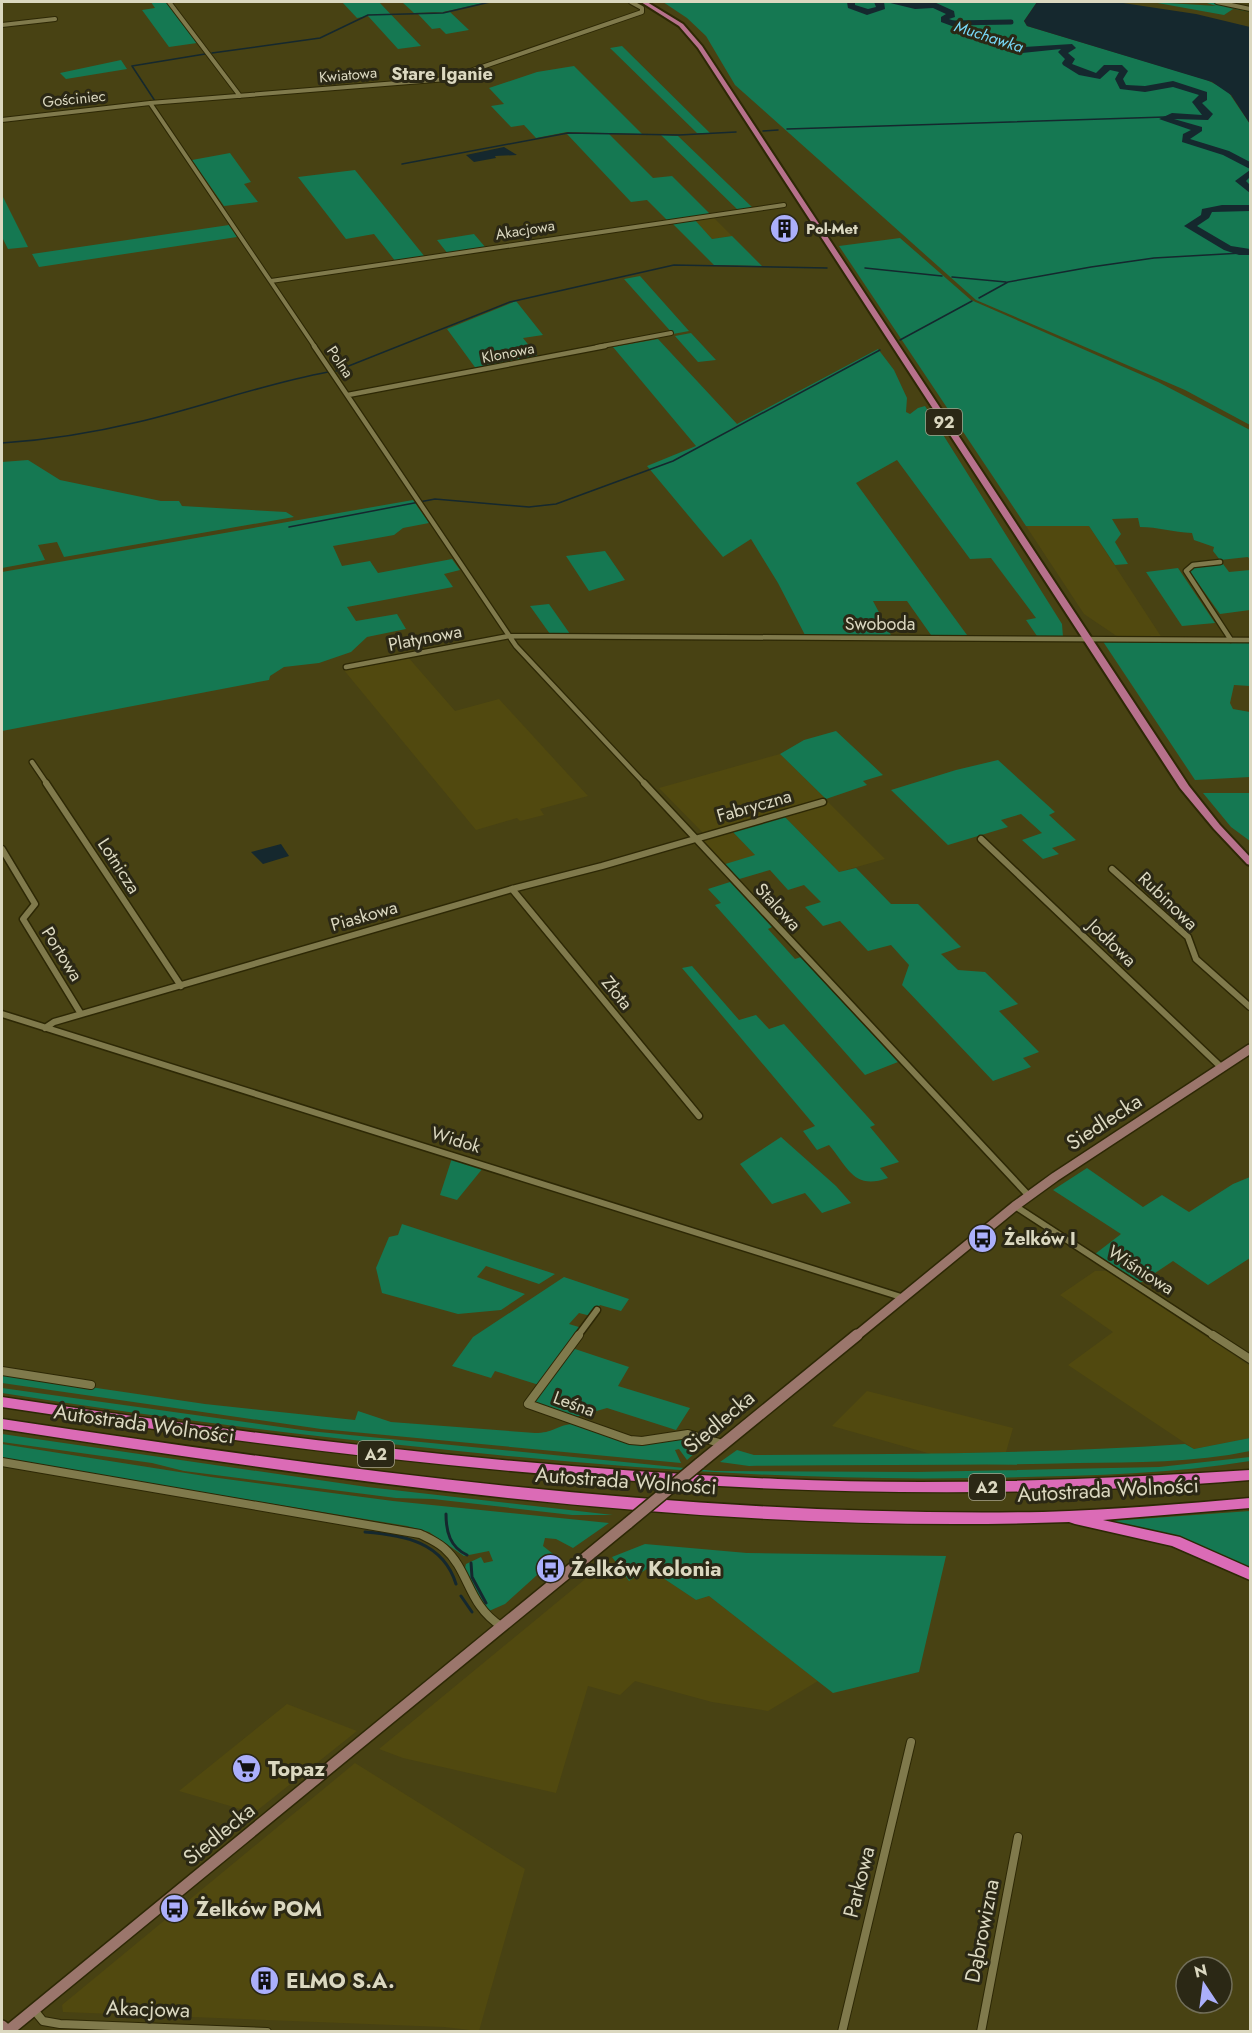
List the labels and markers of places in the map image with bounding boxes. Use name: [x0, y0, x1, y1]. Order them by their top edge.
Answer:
building icon: Pol-Met: [769, 213, 801, 245]
place label: Pol-Met: [806, 218, 858, 240]
bus stop icon: Żelków I: [967, 1223, 999, 1255]
place label: Żelków I: [1004, 1226, 1076, 1252]
bus stop icon: Żelków Kolonia: [534, 1553, 566, 1585]
place label: Żelków Kolonia: [571, 1554, 722, 1584]
supermarket icon: Topaz: [231, 1753, 263, 1785]
place label: Topaz: [268, 1754, 325, 1784]
bus stop icon: Żelków POM: [159, 1893, 191, 1925]
place label: Żelków POM: [196, 1894, 322, 1924]
building icon: ELMO S.A.: [249, 1965, 281, 1997]
place label: ELMO S.A.: [286, 1966, 395, 1996]

